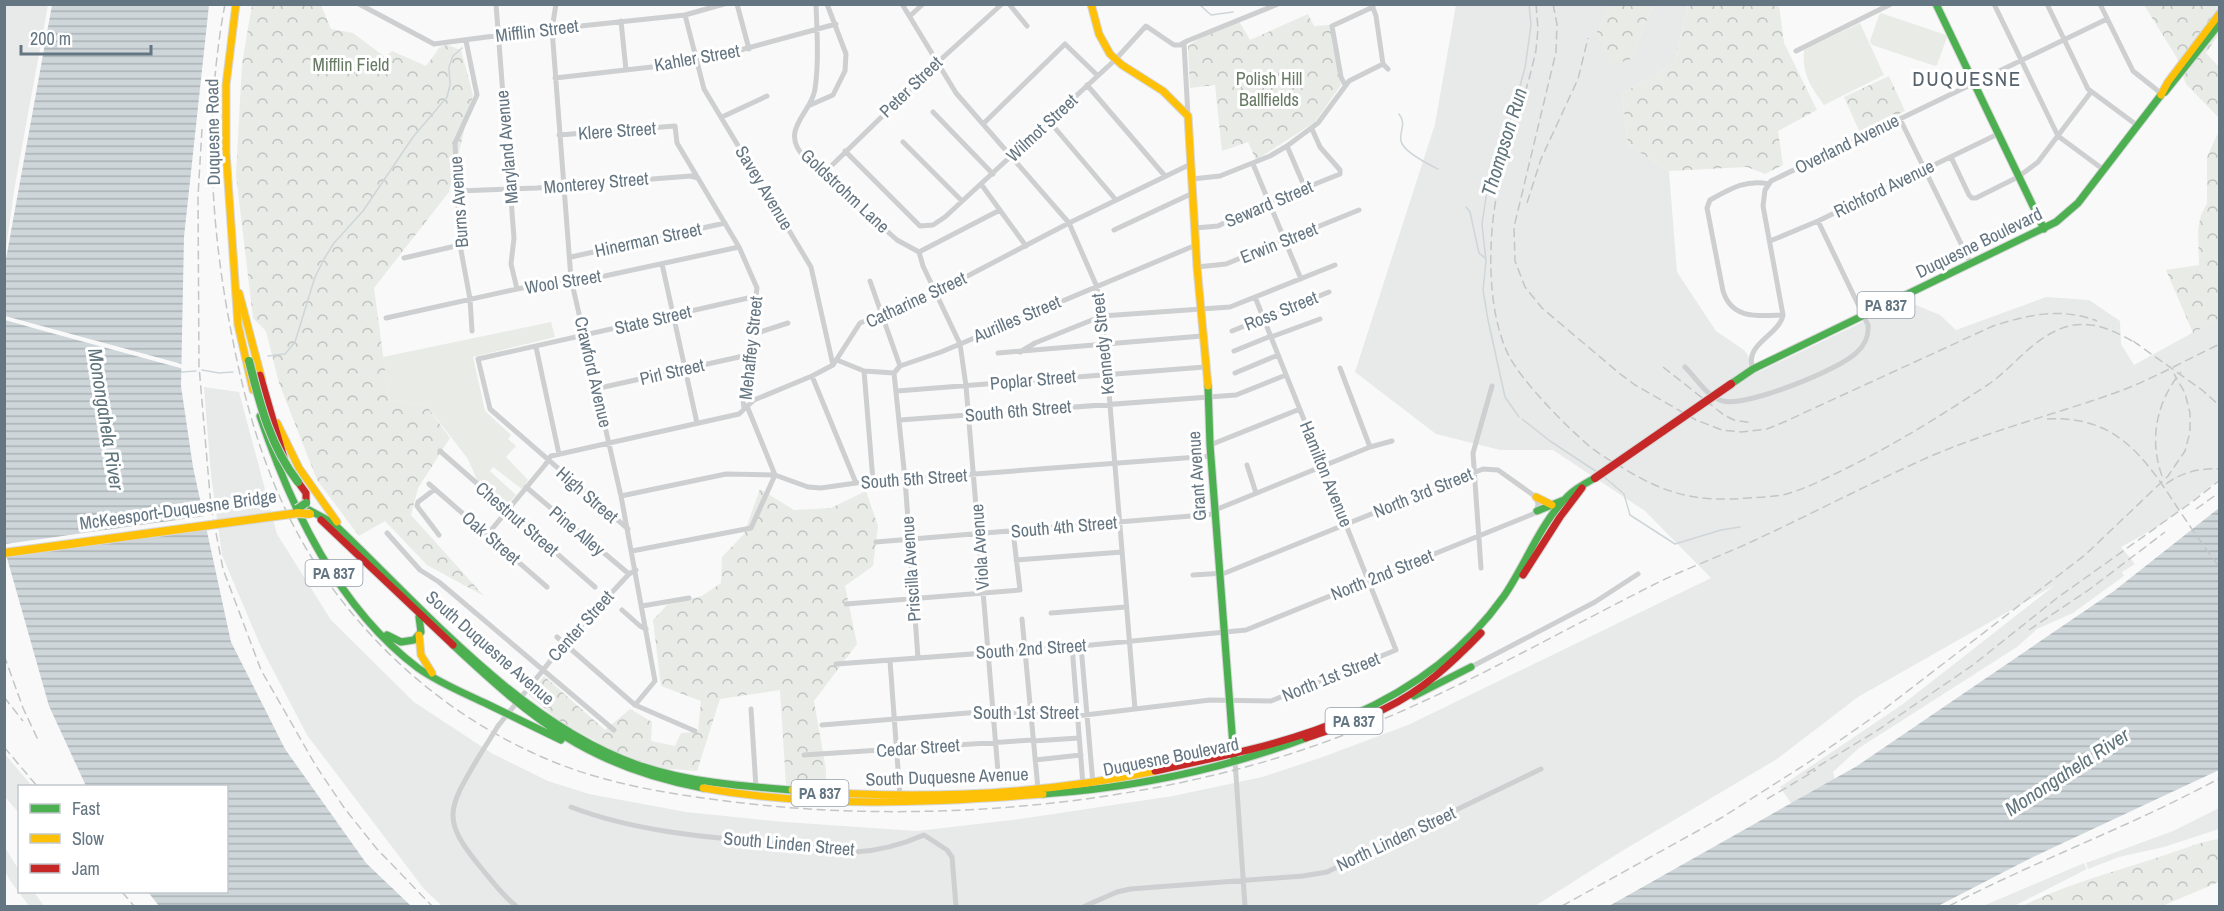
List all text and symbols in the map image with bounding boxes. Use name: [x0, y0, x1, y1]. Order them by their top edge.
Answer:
street label: Mifflin Street: [494, 13, 580, 48]
scale bar: [21, 18, 152, 56]
text: 200 m: [30, 26, 71, 51]
street label: Kahler Street: [652, 38, 742, 77]
street label: Peter Street: [874, 50, 948, 123]
park label: Mifflin Field: [313, 52, 389, 77]
district label: DUQUESNE: [1912, 64, 2022, 93]
park label: Polish Hill Ballfields: [1236, 66, 1302, 112]
street label: Duquesne Road: [199, 78, 226, 186]
water label: Thompson Run: [1474, 84, 1533, 199]
street label: Wilmot Street: [1000, 88, 1083, 167]
street label: Maryland Avenue: [489, 89, 524, 205]
street label: Overland Avenue: [1791, 108, 1903, 180]
street label: Klere Street: [577, 115, 657, 146]
street label: Savey Avenue: [729, 141, 799, 235]
street label: Goldstrohm Lane: [795, 143, 895, 238]
street label: Richford Avenue: [1829, 153, 1938, 224]
street label: Burns Avenue: [443, 155, 474, 249]
street label: Monterey Street: [543, 165, 649, 200]
street label: Seward Street: [1221, 174, 1317, 233]
street label: Duquesne Boulevard: [1911, 201, 2046, 284]
street label: Hinerman Street: [592, 216, 703, 263]
street label: Erwin Street: [1236, 216, 1321, 269]
street label: Wool Street: [523, 263, 603, 300]
street label: Catharine Street: [861, 265, 970, 334]
street label: Ross Street: [1240, 285, 1321, 337]
street label: Aurilles Street: [968, 289, 1064, 349]
street label: Kennedy Street: [1085, 292, 1120, 396]
road number: PA 837: [1858, 292, 1914, 318]
street label: Mehaffey Street: [733, 295, 768, 401]
street label: State Street: [612, 299, 694, 340]
street label: Crawford Avenue: [569, 314, 618, 430]
water label: Monongahela River: [82, 346, 131, 492]
street label: Pirl Street: [637, 352, 707, 391]
street label: Poplar Street: [989, 363, 1077, 396]
street label: South 6th Street: [964, 393, 1072, 428]
street label: Hamilton Avenue: [1294, 417, 1359, 530]
street label: Grant Avenue: [1181, 430, 1212, 522]
street label: High Street: [551, 461, 624, 529]
street label: North 3rd Street: [1369, 461, 1476, 524]
street label: South 5th Street: [860, 462, 968, 495]
street label: Chestnut Street: [470, 476, 564, 562]
street label: McKeesport-Duquesne Bridge: [78, 483, 278, 536]
street label: Pine Alley: [544, 500, 611, 562]
street label: Viola Avenue: [964, 503, 995, 591]
street label: Oak Street: [457, 505, 526, 570]
street label: South 4th Street: [1010, 509, 1118, 544]
street label: Priscilla Avenue: [894, 515, 927, 623]
street label: North 2nd Street: [1327, 543, 1437, 606]
road number: PA 837: [306, 560, 362, 586]
street label: South Duquesne Avenue: [421, 585, 560, 711]
street label: Center Street: [542, 585, 619, 667]
street label: South 2nd Street: [975, 632, 1087, 665]
street label: North 1st Street: [1278, 646, 1383, 707]
street label: South 1st Street: [973, 700, 1079, 725]
road number: PA 837: [1326, 708, 1382, 734]
water label: Monongahela River: [1999, 721, 2135, 822]
street label: Duquesne Boulevard: [1101, 731, 1241, 782]
street label: Cedar Street: [875, 732, 961, 763]
street label: South Duquesne Avenue: [865, 761, 1029, 792]
road number: PA 837: [792, 780, 848, 806]
legend: [18, 785, 228, 893]
text: Fast: [72, 796, 100, 821]
street label: North Linden Street: [1332, 800, 1459, 877]
street label: South Linden Street: [723, 825, 856, 862]
text: Slow: [72, 826, 104, 851]
text: Jam: [72, 856, 100, 881]

